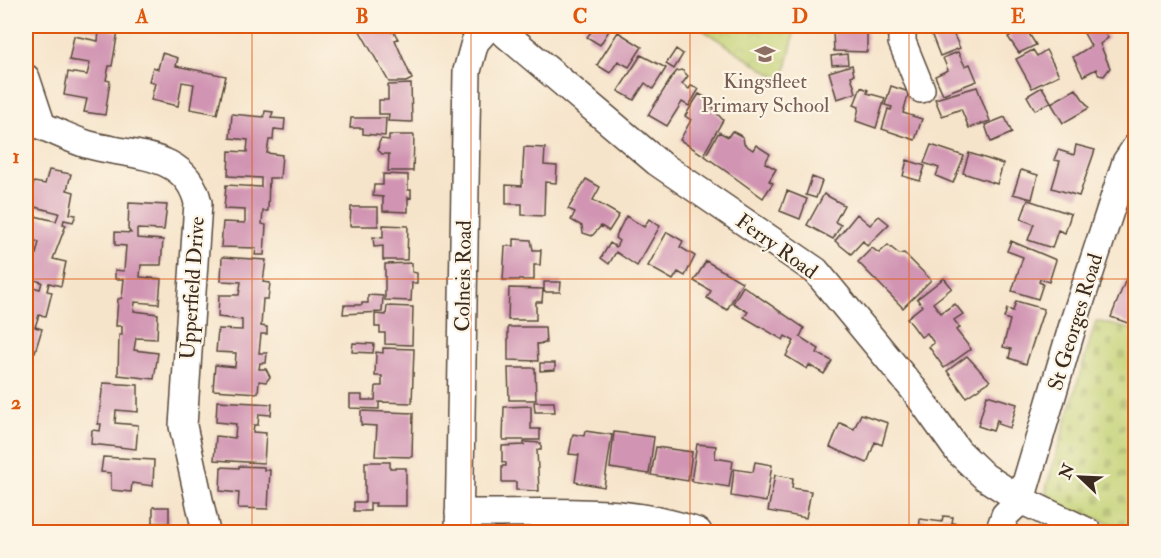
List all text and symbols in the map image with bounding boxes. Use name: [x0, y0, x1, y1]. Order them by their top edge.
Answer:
text: A: [135, 4, 149, 29]
text: B: [355, 4, 369, 29]
text: C: [573, 4, 587, 29]
text: D: [792, 4, 808, 29]
text: E: [1011, 4, 1026, 29]
school or university icon: Kingsfleet Primary School: [753, 42, 777, 66]
place label: Kingsfleet Primary School: [701, 68, 830, 119]
text: 1: [12, 144, 20, 169]
street label: Ferry Road: [730, 208, 823, 286]
street label: Upperfield Drive: [174, 215, 211, 361]
street label: Colneis Road: [449, 219, 478, 332]
street label: St Georges Road: [1042, 250, 1109, 394]
text: 2: [11, 390, 21, 415]
north arrow: [1050, 447, 1110, 507]
text: N: [1055, 460, 1079, 483]

